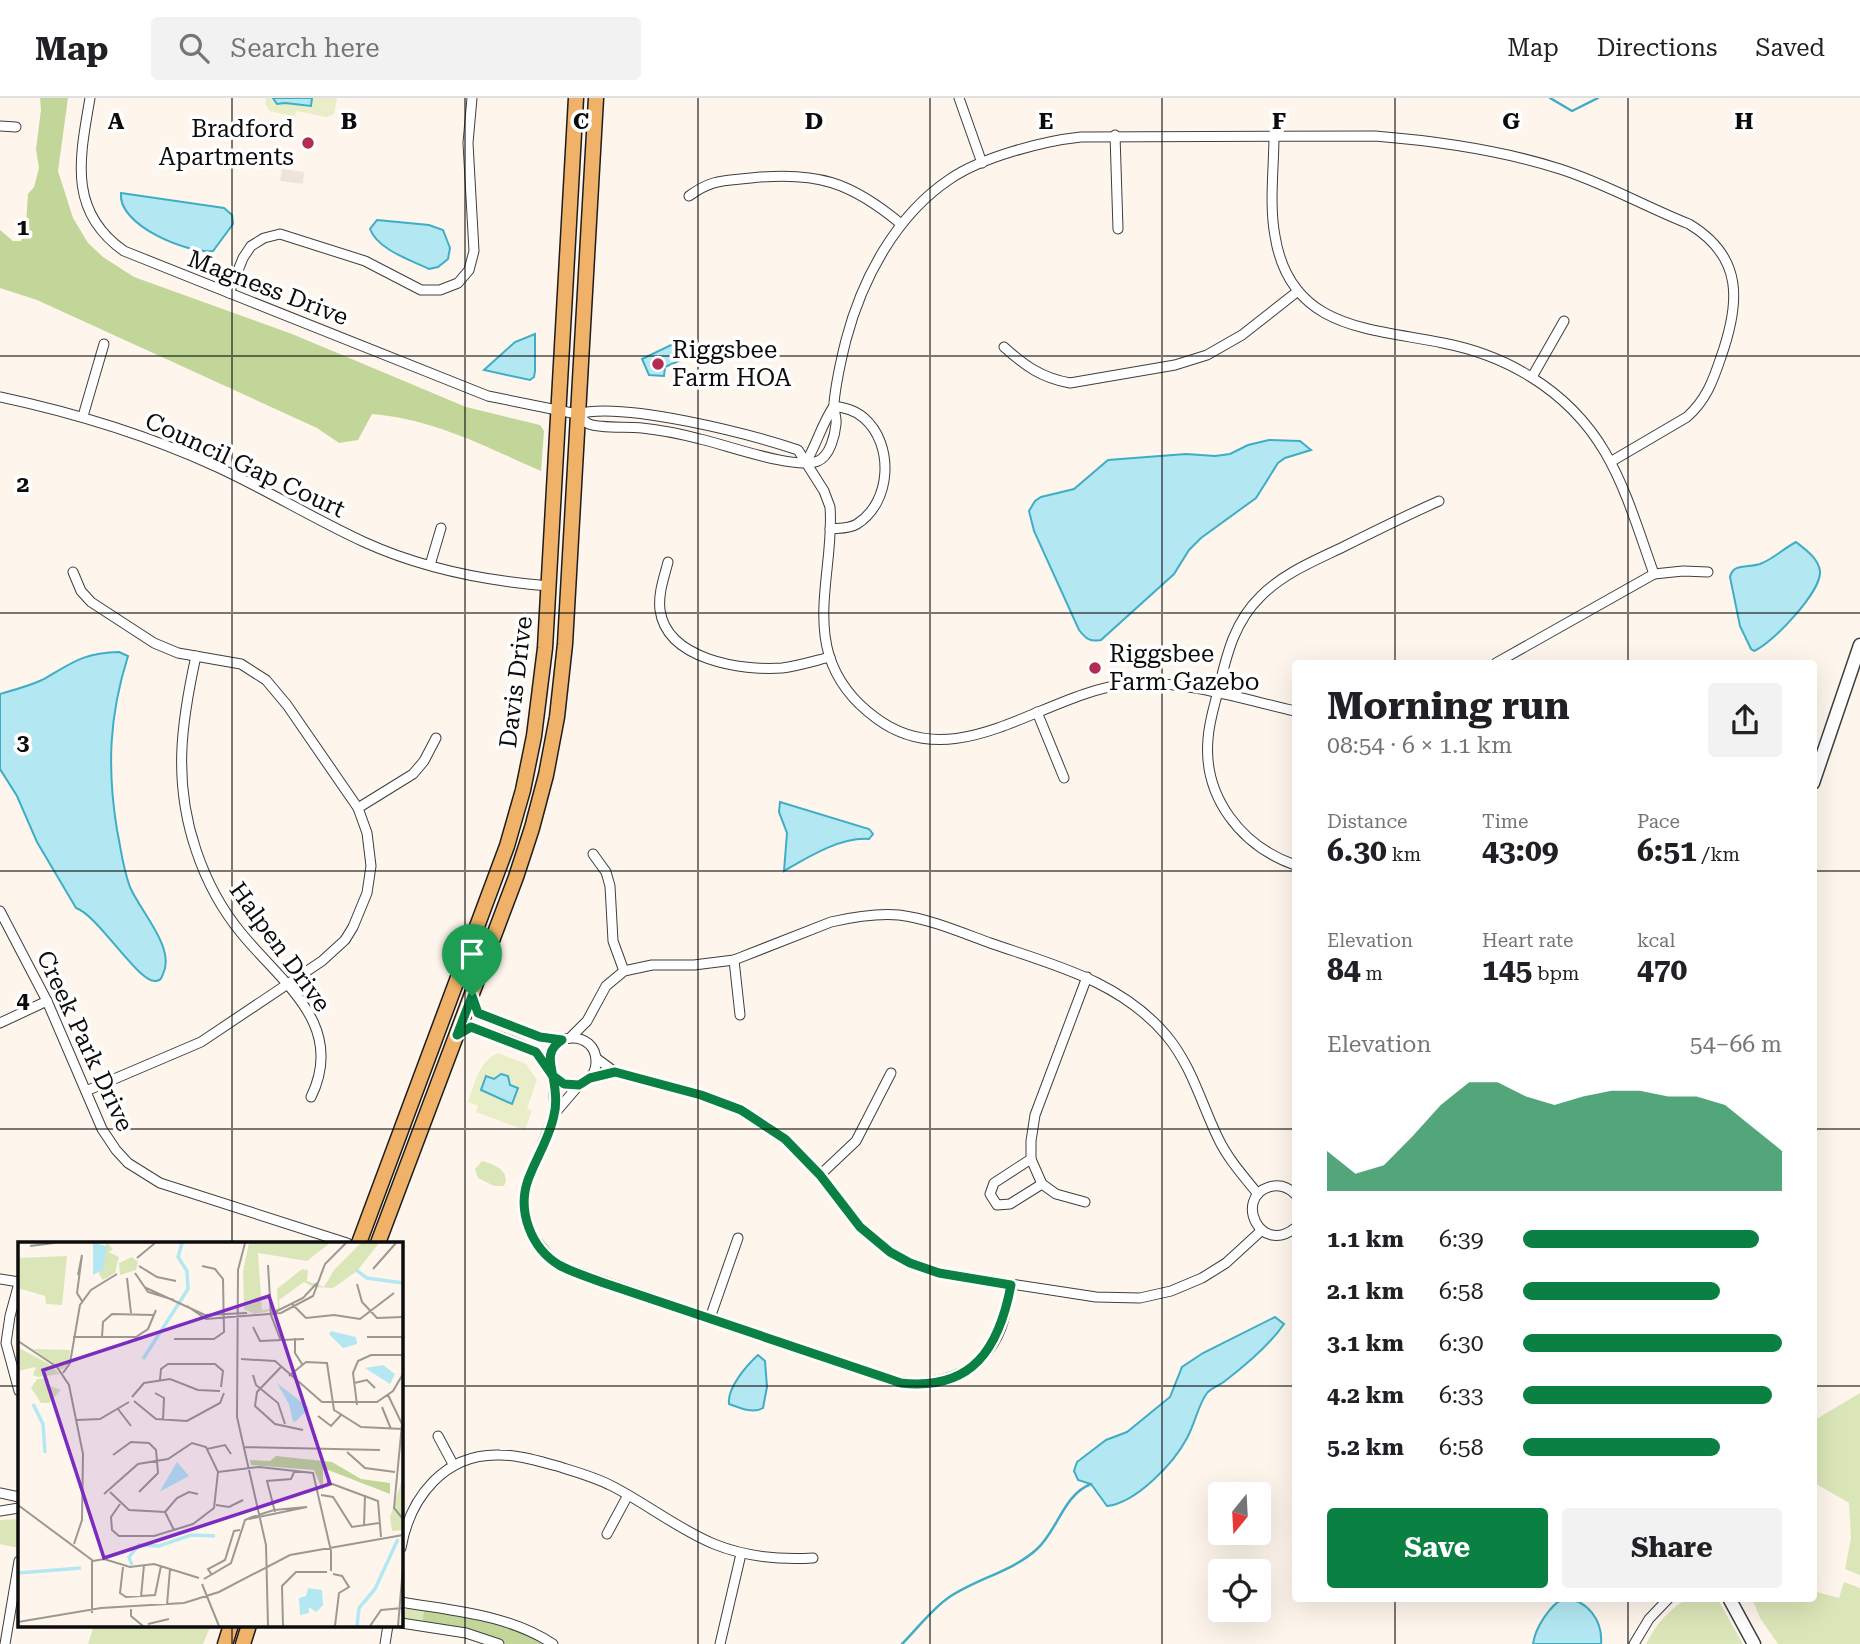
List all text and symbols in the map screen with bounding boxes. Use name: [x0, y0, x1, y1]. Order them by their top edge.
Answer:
search box: [151, 17, 641, 80]
text: Map: [35, 29, 109, 68]
icon: search: [175, 29, 213, 67]
text: Search here: [231, 33, 380, 63]
text: Map: [1507, 34, 1559, 62]
text: Directions: [1597, 34, 1717, 62]
text: Saved: [1755, 34, 1825, 62]
text: A: [108, 108, 125, 135]
text: B: [341, 108, 357, 135]
text: C: [573, 108, 589, 135]
text: D: [805, 108, 823, 135]
text: E: [1039, 108, 1053, 135]
text: F: [1272, 108, 1286, 135]
text: G: [1502, 108, 1520, 135]
text: H: [1735, 108, 1754, 135]
place label: Bradford Apartments: [159, 115, 294, 171]
marker: Bradford Apartments: [300, 135, 316, 151]
text: 1: [17, 214, 30, 241]
street label: Magness Drive: [184, 245, 352, 331]
place label: Riggsbee Farm HOA: [672, 336, 792, 392]
marker: Riggsbee Farm HOA: [650, 356, 666, 372]
street label: Council Gap Court: [141, 406, 349, 524]
text: 2: [17, 471, 29, 498]
street label: Davis Drive: [494, 614, 538, 750]
place label: Riggsbee Farm Gazebo: [1109, 640, 1260, 696]
marker: Riggsbee Farm Gazebo: [1087, 660, 1103, 676]
button: share: [1708, 683, 1782, 757]
text: Morning run: [1327, 684, 1570, 728]
text: 3: [17, 729, 30, 756]
text: 08:54 · 6 × 1.1 km: [1327, 732, 1512, 759]
text: Distance: [1327, 810, 1407, 833]
text: Time: [1482, 810, 1529, 833]
text: Pace: [1637, 810, 1680, 833]
text: 6.30: [1327, 833, 1387, 868]
text: 43:09: [1482, 833, 1559, 868]
text: 6:51: [1637, 833, 1697, 868]
text: km: [1387, 843, 1421, 866]
text: /km: [1697, 843, 1740, 866]
street label: Halpen Drive: [224, 877, 336, 1017]
pin: [442, 924, 502, 996]
text: Elevation: [1327, 929, 1413, 952]
text: Heart rate: [1482, 929, 1573, 952]
text: kcal: [1637, 929, 1675, 952]
icon: arrive: [453, 935, 491, 973]
street label: Creek Park Drive: [31, 946, 139, 1136]
text: 84: [1327, 952, 1361, 987]
text: 145: [1482, 952, 1532, 987]
text: 470: [1637, 952, 1687, 987]
text: m: [1361, 962, 1383, 985]
text: bpm: [1532, 962, 1579, 985]
text: 4: [17, 987, 30, 1014]
text: Elevation: [1327, 1031, 1431, 1058]
text: 54–66 m: [1690, 1031, 1782, 1058]
text: 1.1 km: [1327, 1226, 1404, 1253]
text: 6:39: [1439, 1226, 1484, 1253]
inset map: [18, 1242, 402, 1626]
text: 2.1 km: [1327, 1278, 1404, 1305]
text: 6:58: [1439, 1278, 1484, 1305]
text: 3.1 km: [1327, 1330, 1404, 1357]
text: 6:30: [1439, 1330, 1484, 1357]
text: 4.2 km: [1327, 1382, 1404, 1409]
text: 6:33: [1439, 1382, 1484, 1409]
text: 5.2 km: [1327, 1434, 1404, 1461]
text: 6:58: [1439, 1434, 1484, 1461]
north arrow: [1208, 1482, 1270, 1545]
map controls: [1208, 1482, 1271, 1622]
button: Save: [1327, 1508, 1548, 1588]
button: Share: [1562, 1508, 1782, 1588]
button: locate: [1208, 1559, 1271, 1622]

